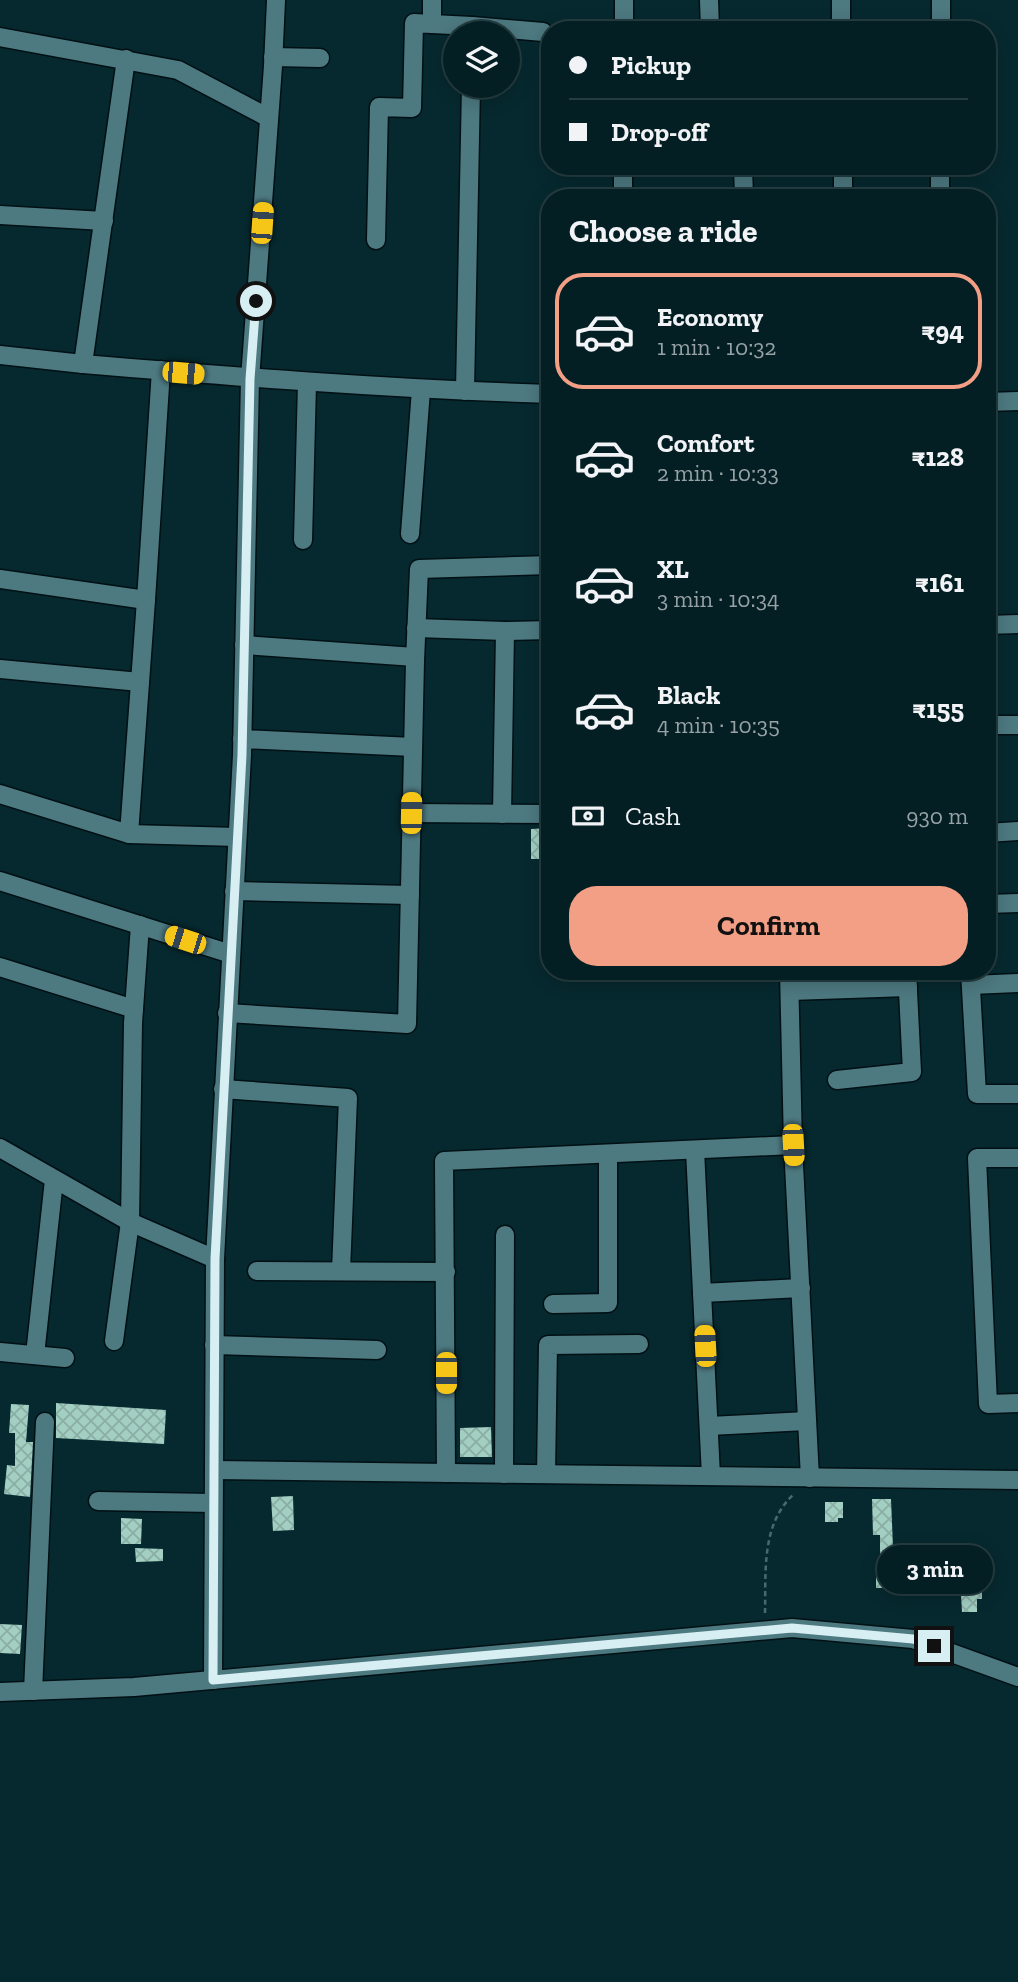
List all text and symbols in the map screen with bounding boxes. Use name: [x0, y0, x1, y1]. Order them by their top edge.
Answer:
map controls: [443, 21, 520, 98]
button: layers: [443, 21, 520, 98]
text: Pickup: [611, 49, 691, 81]
text: Drop-off: [611, 116, 708, 148]
car: [251, 201, 274, 245]
text: Choose a ride: [569, 212, 757, 250]
route start: [240, 285, 272, 317]
icon: car: [573, 300, 636, 363]
text: Economy: [657, 301, 763, 333]
text: ₹94: [921, 315, 964, 347]
text: 1 min · 10:32: [657, 333, 776, 361]
car: [162, 361, 205, 385]
icon: car: [573, 426, 636, 489]
text: Comfort: [657, 427, 754, 459]
text: ₹128: [912, 441, 964, 473]
text: 2 min · 10:33: [657, 459, 779, 487]
icon: car: [573, 552, 636, 615]
text: XL: [657, 553, 689, 585]
text: ₹161: [915, 567, 964, 599]
text: 3 min · 10:34: [657, 585, 779, 613]
icon: car: [573, 678, 636, 741]
text: Black: [657, 679, 720, 711]
text: ₹155: [912, 693, 964, 725]
text: 4 min · 10:35: [657, 711, 780, 739]
car: [401, 792, 422, 834]
icon: cash: [569, 797, 607, 835]
text: Cash: [625, 800, 680, 832]
text: 930 m: [906, 802, 968, 830]
button: Confirm: [569, 886, 968, 966]
car: [162, 924, 209, 956]
car: [782, 1123, 805, 1167]
car: [694, 1324, 717, 1368]
car: [436, 1352, 457, 1394]
callout: 3 min: [876, 1544, 992, 1594]
text: 3 min: [906, 1555, 964, 1583]
route end: [918, 1630, 950, 1662]

